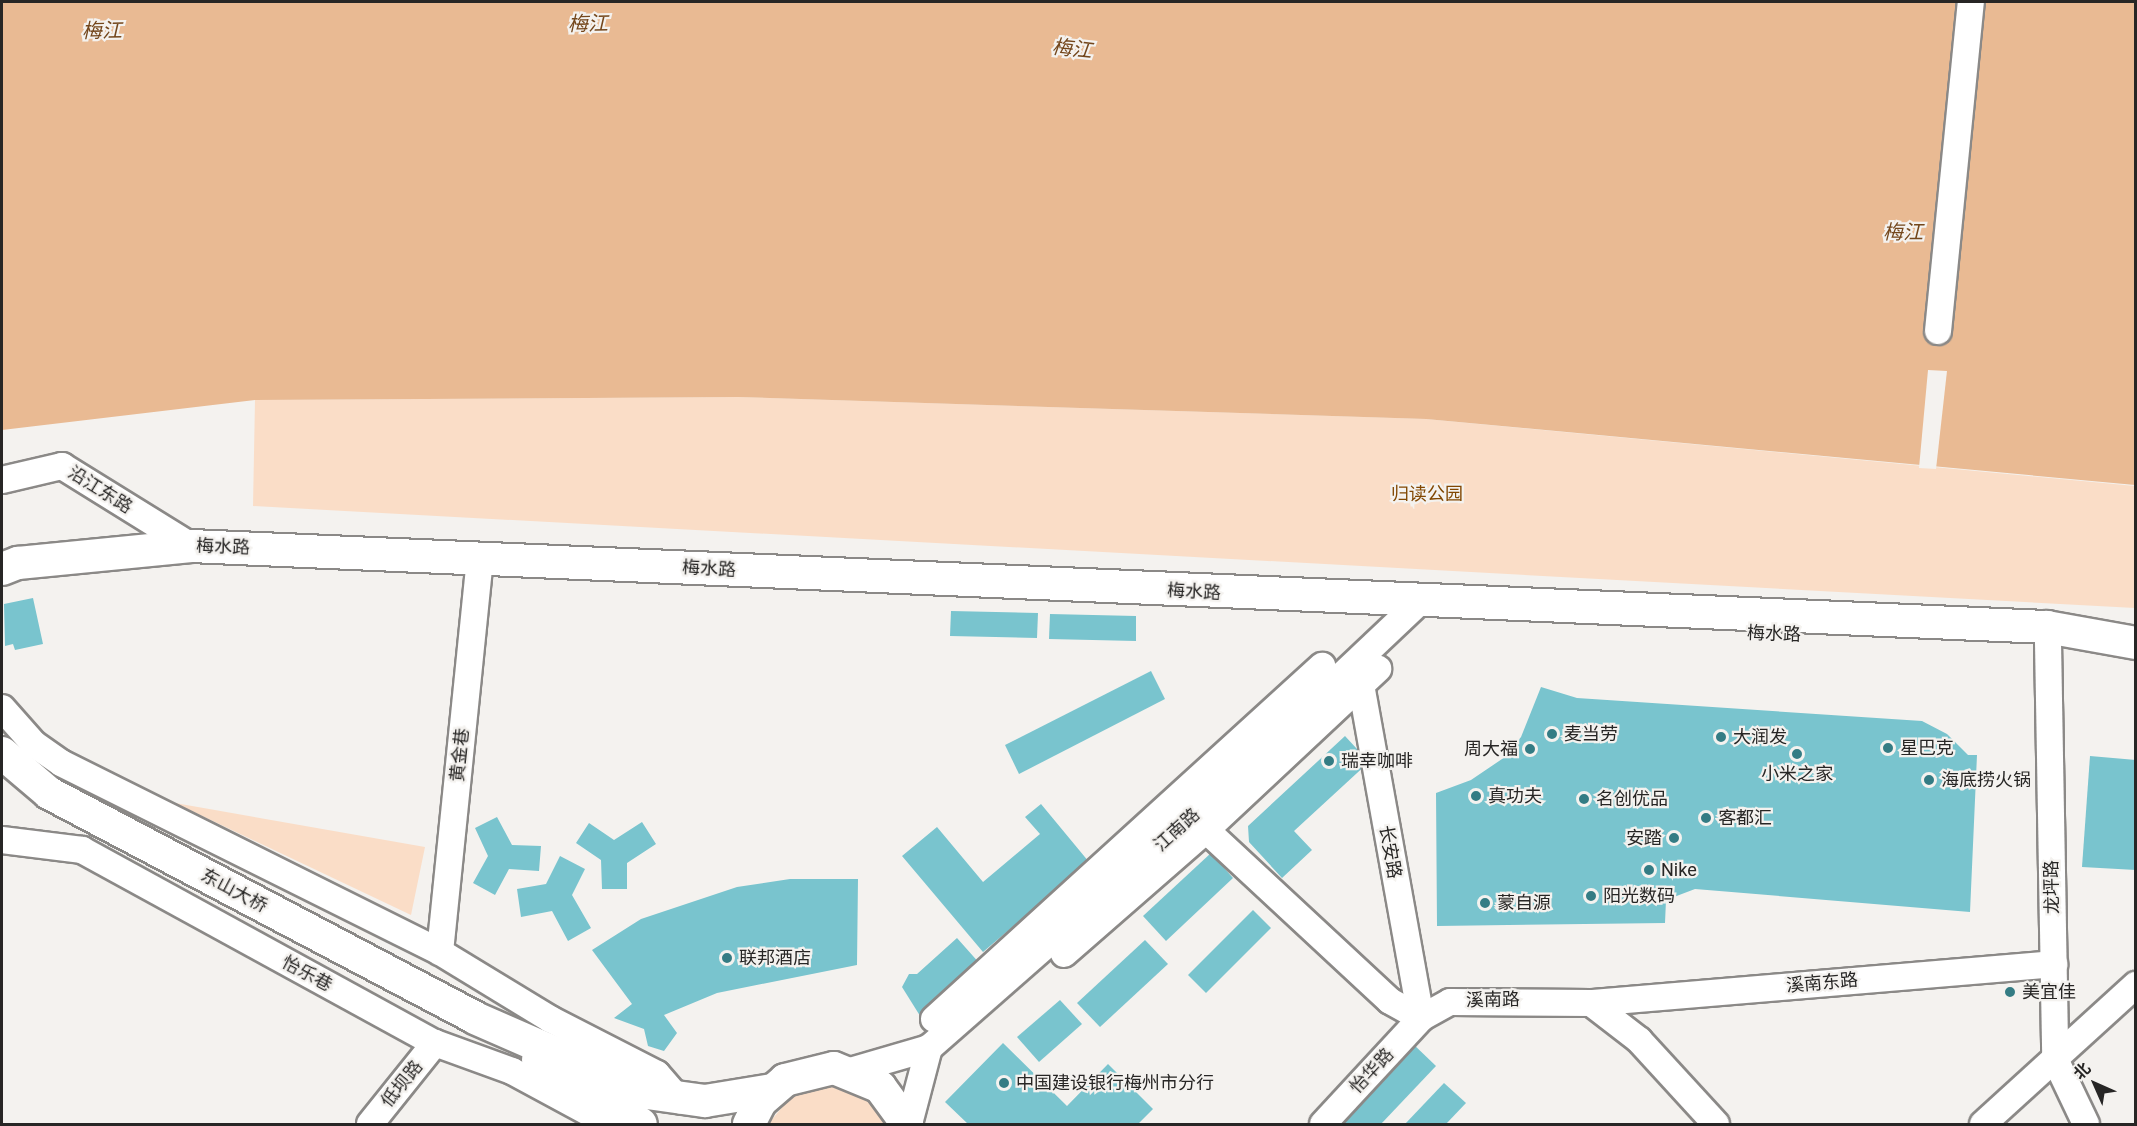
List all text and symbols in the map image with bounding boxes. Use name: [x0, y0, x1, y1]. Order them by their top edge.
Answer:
water label: 梅江: [568, 12, 608, 36]
water label: 梅江: [82, 19, 122, 43]
water label: 梅江: [1051, 35, 1093, 63]
water label: 梅江: [1883, 220, 1923, 244]
street label: 沿江东路: [64, 462, 136, 518]
park label: 归读公园: [1391, 483, 1463, 505]
street label: 梅水路: [196, 535, 250, 559]
street label: 梅水路: [681, 557, 737, 581]
street label: 梅水路: [1166, 580, 1222, 604]
street label: 梅水路: [1747, 622, 1801, 646]
place label: 麦当劳: [1564, 723, 1618, 745]
place label: 大润发: [1733, 726, 1787, 748]
street label: 黄金巷: [446, 727, 474, 783]
marker: 麦当劳: [1545, 727, 1559, 741]
marker: 大润发: [1714, 730, 1728, 744]
place label: 星巴克: [1900, 737, 1954, 759]
place label: 周大福: [1464, 738, 1518, 760]
marker: 星巴克: [1881, 741, 1895, 755]
marker: 周大福: [1523, 742, 1537, 756]
marker: 小米之家: [1790, 747, 1804, 761]
place label: 瑞幸咖啡: [1341, 750, 1413, 772]
marker: 瑞幸咖啡: [1322, 754, 1336, 768]
place label: 小米之家: [1761, 763, 1833, 785]
place label: 海底捞火锅: [1941, 769, 2031, 791]
marker: 海底捞火锅: [1922, 773, 1936, 787]
place label: 真功夫: [1488, 785, 1542, 807]
place label: 名创优品: [1596, 788, 1668, 810]
marker: 真功夫: [1469, 789, 1483, 803]
marker: 名创优品: [1577, 792, 1591, 806]
street label: 江南路: [1150, 804, 1204, 856]
place label: 客都汇: [1718, 807, 1772, 829]
marker: 客都汇: [1699, 811, 1713, 825]
street label: 长安路: [1375, 824, 1405, 880]
place label: 安踏: [1626, 827, 1662, 849]
marker: 安踏: [1667, 831, 1681, 845]
place label: Nike: [1661, 859, 1697, 881]
street label: 龙坪路: [2041, 860, 2063, 914]
marker: Nike: [1642, 863, 1656, 877]
street label: 东山大桥: [197, 865, 271, 917]
place label: 阳光数码: [1603, 885, 1675, 907]
marker: 阳光数码: [1584, 889, 1598, 903]
place label: 蒙自源: [1497, 892, 1551, 914]
marker: 蒙自源: [1478, 896, 1492, 910]
place label: 联邦酒店: [739, 947, 811, 969]
marker: 联邦酒店: [720, 951, 734, 965]
street label: 怡乐巷: [278, 952, 336, 996]
street label: 溪南东路: [1785, 969, 1859, 997]
place label: 美宜佳: [2022, 981, 2076, 1003]
marker: 美宜佳: [2003, 985, 2017, 999]
street label: 溪南路: [1466, 989, 1520, 1011]
street label: 怡华路: [1346, 1044, 1398, 1098]
north arrow: [2065, 1054, 2125, 1114]
street label: 低坝路: [377, 1056, 427, 1112]
text: 北: [2070, 1059, 2094, 1083]
place label: 中国建设银行梅州市分行: [1016, 1072, 1214, 1094]
marker: 中国建设银行梅州市分行: [997, 1076, 1011, 1090]

